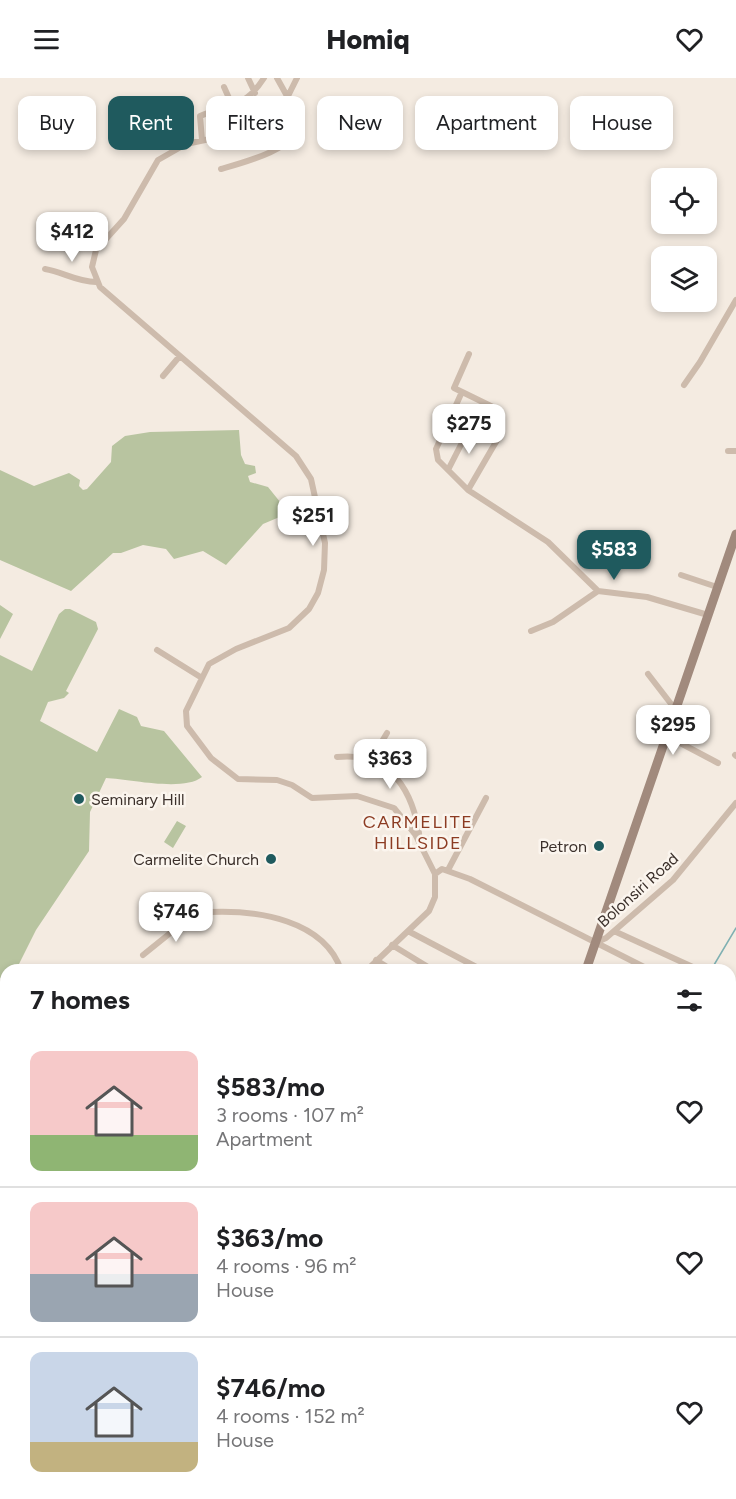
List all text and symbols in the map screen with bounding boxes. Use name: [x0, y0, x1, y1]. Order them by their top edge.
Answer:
icon: menu: [30, 23, 63, 56]
text: Homiq: [326, 23, 410, 56]
icon: heart: [673, 23, 706, 56]
chip: Buy: [18, 96, 96, 150]
chip: Rent: [108, 96, 194, 150]
chip: Filters: [206, 96, 305, 150]
chip: New: [317, 96, 403, 150]
chip: Apartment: [415, 96, 558, 150]
chip: House: [570, 96, 673, 150]
map controls: [651, 168, 717, 312]
button: locate: [651, 168, 717, 234]
pin: $412: [36, 212, 108, 263]
text: $412: [50, 219, 94, 243]
button: layers: [651, 246, 717, 312]
pin: $275: [433, 404, 505, 455]
text: $275: [446, 411, 492, 435]
pin: $251: [277, 496, 349, 547]
text: $251: [292, 503, 334, 527]
pin: $583: [578, 530, 650, 581]
text: $583: [591, 537, 637, 561]
pin: $295: [637, 705, 709, 756]
text: $295: [650, 712, 696, 736]
pin: $363: [354, 739, 426, 790]
text: $363: [368, 746, 412, 770]
place label: Seminary Hill: [91, 790, 185, 809]
marker: Seminary Hill: [72, 792, 86, 806]
district label: CARMELITE HILLSIDE: [363, 811, 473, 854]
place label: Petron: [539, 837, 587, 856]
marker: Petron: [592, 839, 606, 853]
street label: Bolonsiri Road: [594, 849, 682, 931]
place label: Carmelite Church: [133, 850, 259, 869]
marker: Carmelite Church: [264, 852, 278, 866]
pin: $746: [140, 892, 212, 943]
text: $746: [153, 899, 199, 923]
text: 7 homes: [30, 984, 130, 1016]
icon: filters: [673, 984, 706, 1017]
text: $583/mo: [216, 1071, 325, 1103]
icon: home: [78, 1075, 150, 1147]
icon: heart: [673, 1095, 706, 1128]
text: 3 rooms · 107 m²: [216, 1103, 364, 1127]
text: Apartment: [216, 1127, 313, 1151]
text: $363/mo: [216, 1222, 323, 1254]
icon: home: [78, 1226, 150, 1298]
icon: heart: [673, 1246, 706, 1279]
text: 4 rooms · 96 m²: [216, 1254, 356, 1278]
text: House: [216, 1278, 274, 1302]
text: $746/mo: [216, 1372, 325, 1404]
icon: home: [78, 1376, 150, 1448]
icon: heart: [673, 1396, 706, 1429]
text: 4 rooms · 152 m²: [216, 1404, 365, 1428]
text: House: [216, 1428, 274, 1452]

